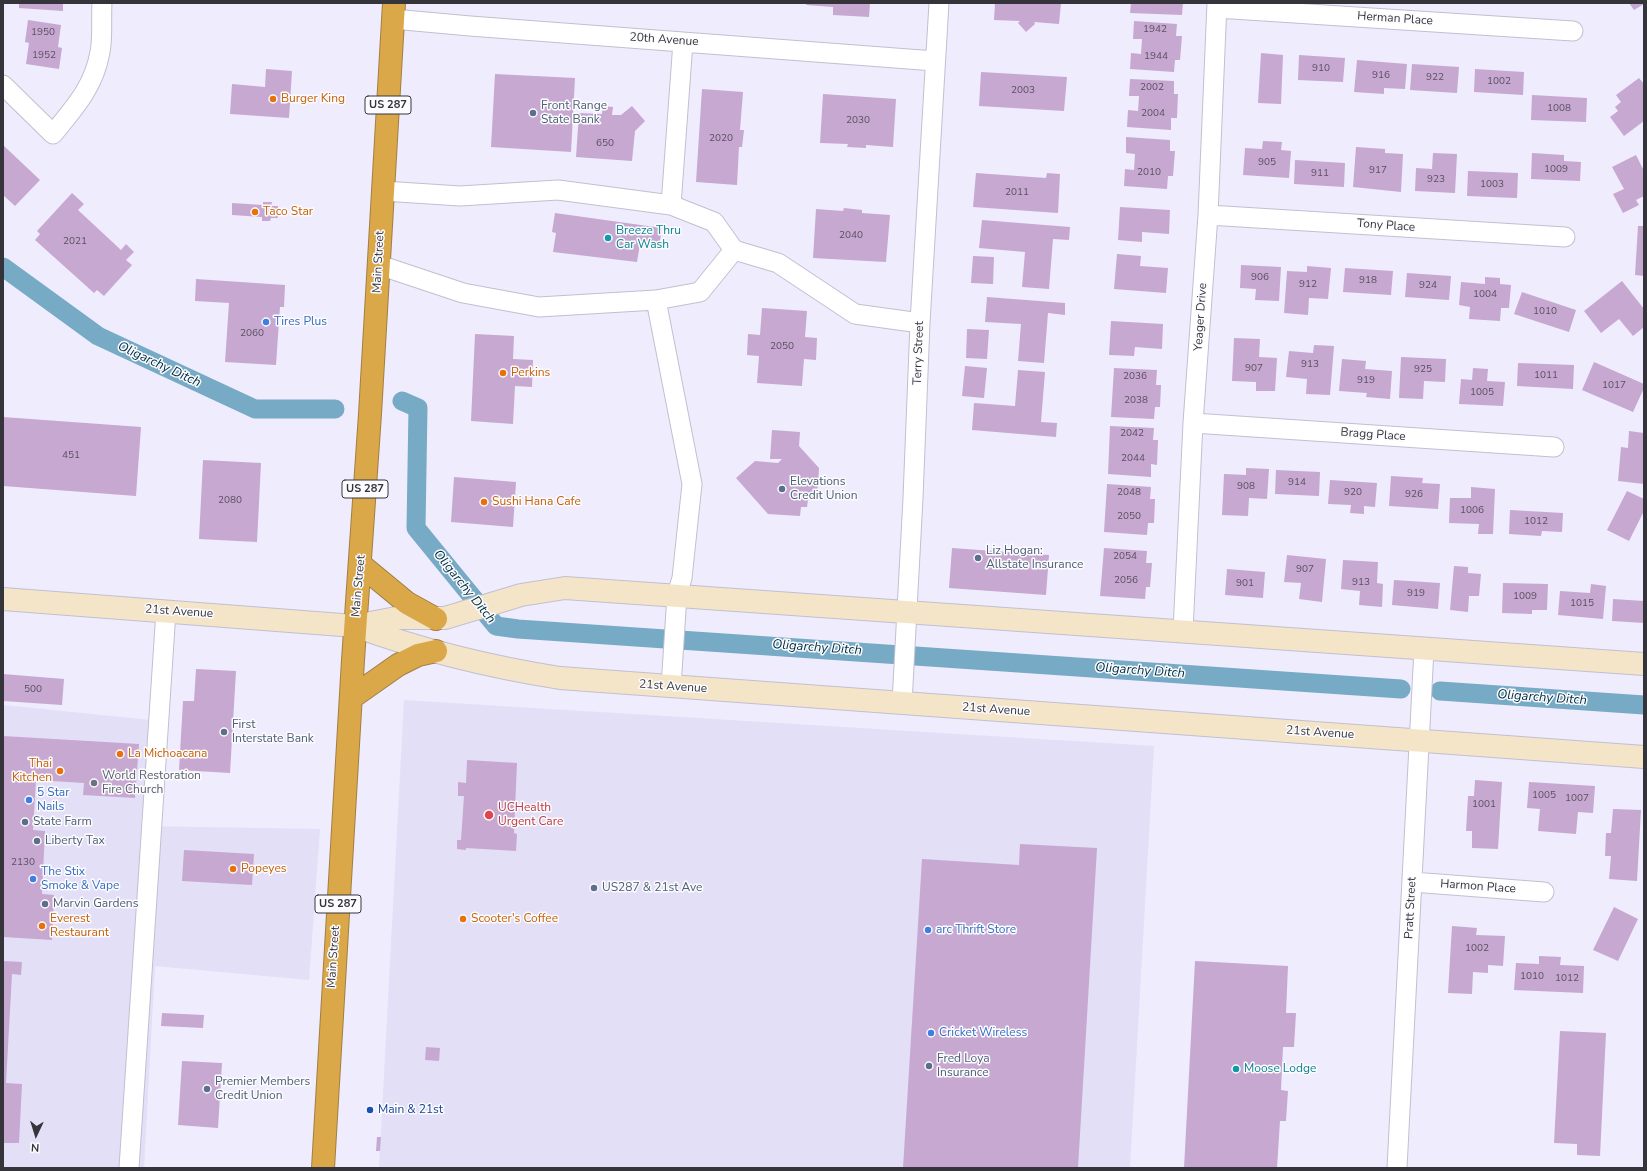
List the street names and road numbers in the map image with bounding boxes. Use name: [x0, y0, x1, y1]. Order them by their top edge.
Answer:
street label: Herman Place: [1357, 9, 1433, 29]
street label: 20th Avenue: [629, 30, 699, 50]
road number: US 287: [365, 96, 411, 114]
street label: Tony Place: [1356, 217, 1416, 235]
street label: Main Street: [370, 231, 388, 293]
street label: Yeager Drive: [1191, 282, 1211, 352]
street label: Terry Street: [911, 321, 927, 385]
street label: Bragg Place: [1340, 426, 1406, 444]
road number: US 287: [342, 480, 388, 498]
street label: Main Street: [349, 554, 369, 618]
street label: 21st Avenue: [144, 602, 214, 622]
street label: 21st Avenue: [638, 677, 708, 697]
street label: 21st Avenue: [961, 700, 1031, 720]
street label: 21st Avenue: [1285, 723, 1355, 743]
street label: Pratt Street: [1402, 877, 1420, 939]
street label: Harmon Place: [1440, 877, 1516, 897]
road number: US 287: [315, 895, 361, 913]
street label: Main Street: [325, 926, 343, 988]

